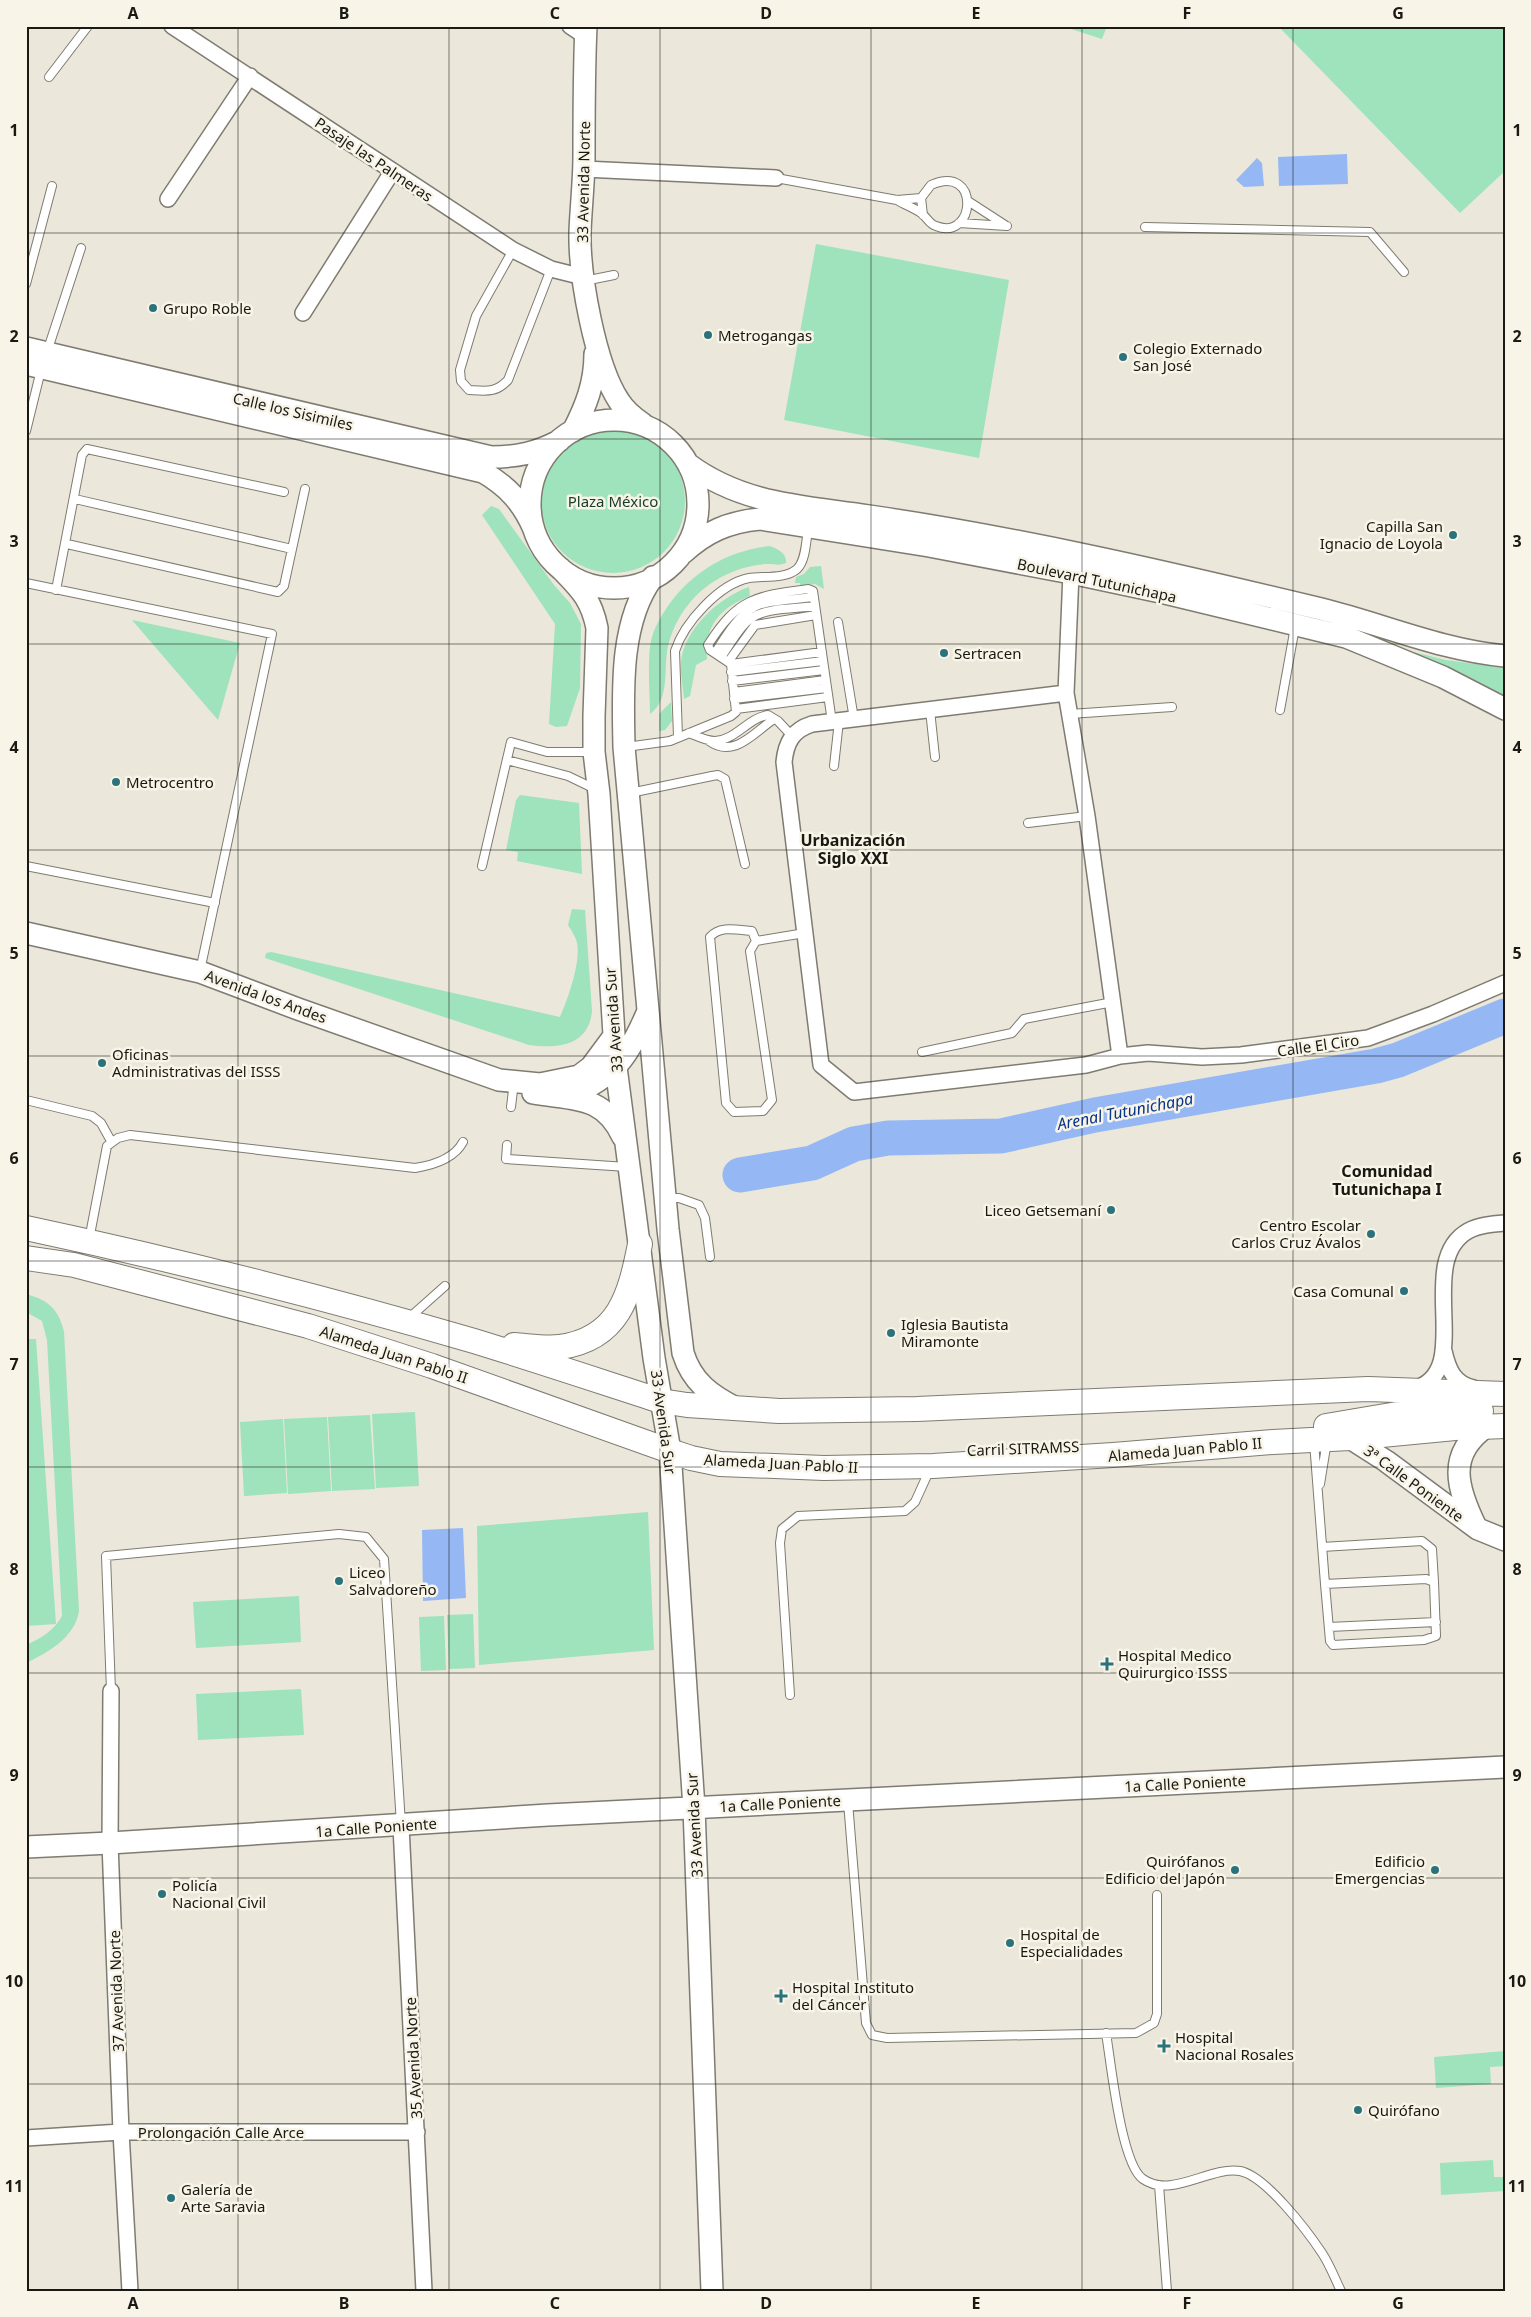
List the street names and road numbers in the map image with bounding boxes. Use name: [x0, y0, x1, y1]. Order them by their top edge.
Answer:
street label: Pasaje las Palmeras: [311, 112, 437, 206]
street label: 33 Avenida Norte: [572, 121, 594, 243]
street label: Calle los Sisimiles: [231, 387, 355, 435]
street label: Boulevard Tutunichapa: [1015, 553, 1179, 607]
street label: Avenida los Andes: [202, 965, 330, 1027]
street label: 33 Avenida Sur: [599, 967, 627, 1073]
street label: Calle El Ciro: [1276, 1029, 1360, 1061]
street label: Alameda Juan Pablo II: [317, 1321, 471, 1387]
street label: 33 Avenida Sur: [647, 1369, 681, 1475]
street label: Alameda Juan Pablo II: [1107, 1432, 1263, 1466]
street label: Carril SITRAMSS: [966, 1436, 1080, 1460]
street label: 3ª Calle Poniente: [1360, 1440, 1468, 1526]
street label: Alameda Juan Pablo II: [703, 1449, 859, 1477]
street label: 1a Calle Poniente: [1124, 1770, 1246, 1796]
street label: 33 Avenida Sur: [681, 1772, 707, 1878]
street label: 1a Calle Poniente: [719, 1790, 841, 1816]
street label: 1a Calle Poniente: [315, 1813, 437, 1841]
street label: 37 Avenida Norte: [104, 1930, 128, 2052]
street label: 35 Avenida Norte: [400, 1997, 426, 2119]
street label: Prolongación Calle Arce: [138, 2122, 304, 2142]

